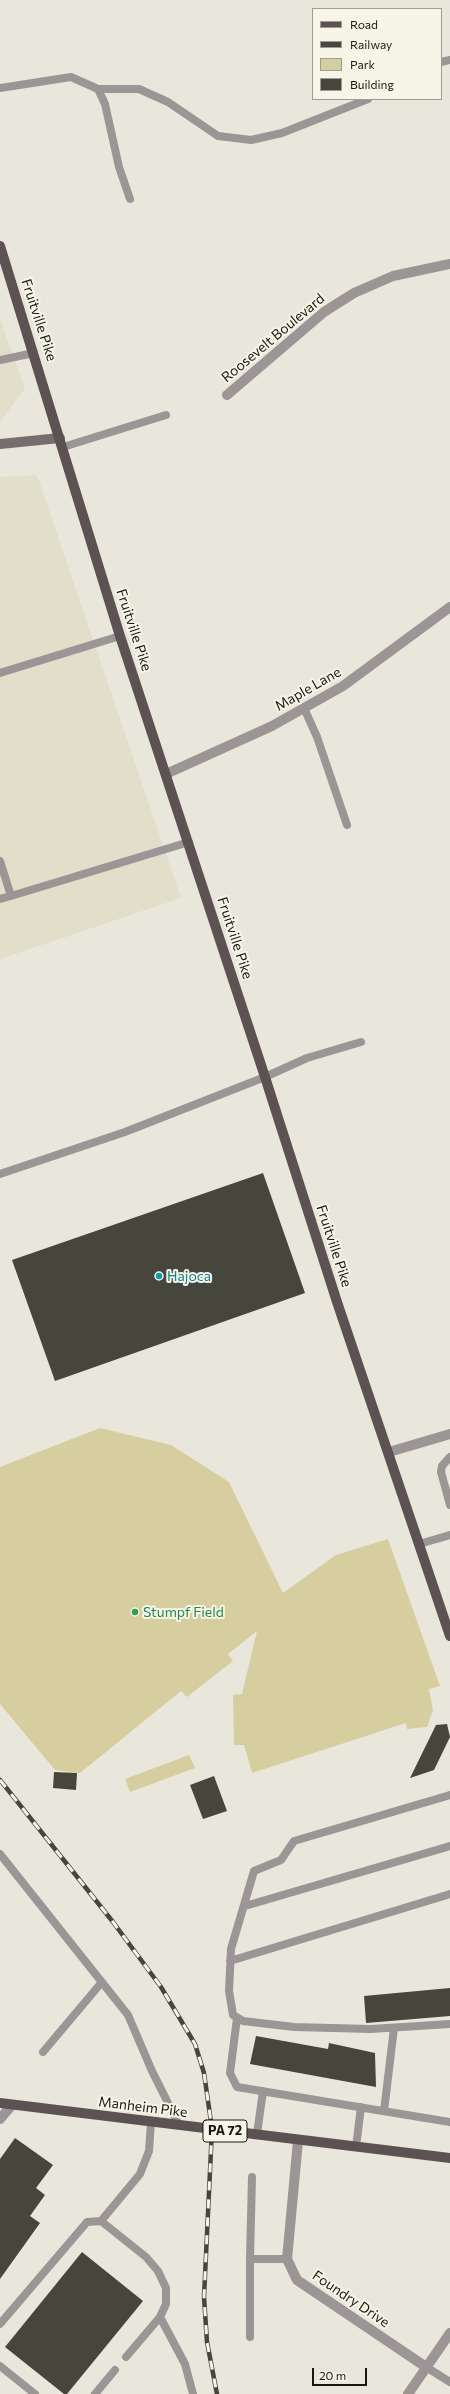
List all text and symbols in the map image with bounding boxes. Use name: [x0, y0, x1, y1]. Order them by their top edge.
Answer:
legend: [312, 8, 442, 100]
text: Road: [350, 17, 378, 31]
text: Railway: [350, 37, 392, 51]
text: Park: [350, 57, 375, 71]
text: Building: [350, 77, 394, 91]
street label: Fruitville Pike: [18, 277, 60, 363]
street label: Roosevelt Boulevard: [218, 290, 328, 386]
street label: Fruitville Pike: [113, 587, 155, 673]
street label: Maple Lane: [272, 663, 344, 715]
street label: Fruitville Pike: [214, 895, 256, 981]
street label: Fruitville Pike: [313, 1203, 355, 1289]
place label: Hajoca: [167, 1268, 211, 1284]
marker: Hajoca: [154, 1271, 164, 1281]
place label: Stumpf Field: [143, 1604, 224, 1620]
marker: Stumpf Field: [130, 1607, 140, 1617]
street label: Manheim Pike: [98, 2093, 188, 2121]
road number: PA 72: [203, 2120, 247, 2142]
street label: Foundry Drive: [309, 2267, 393, 2331]
scale bar: [314, 2360, 369, 2386]
text: 20 m: [319, 2368, 346, 2382]

